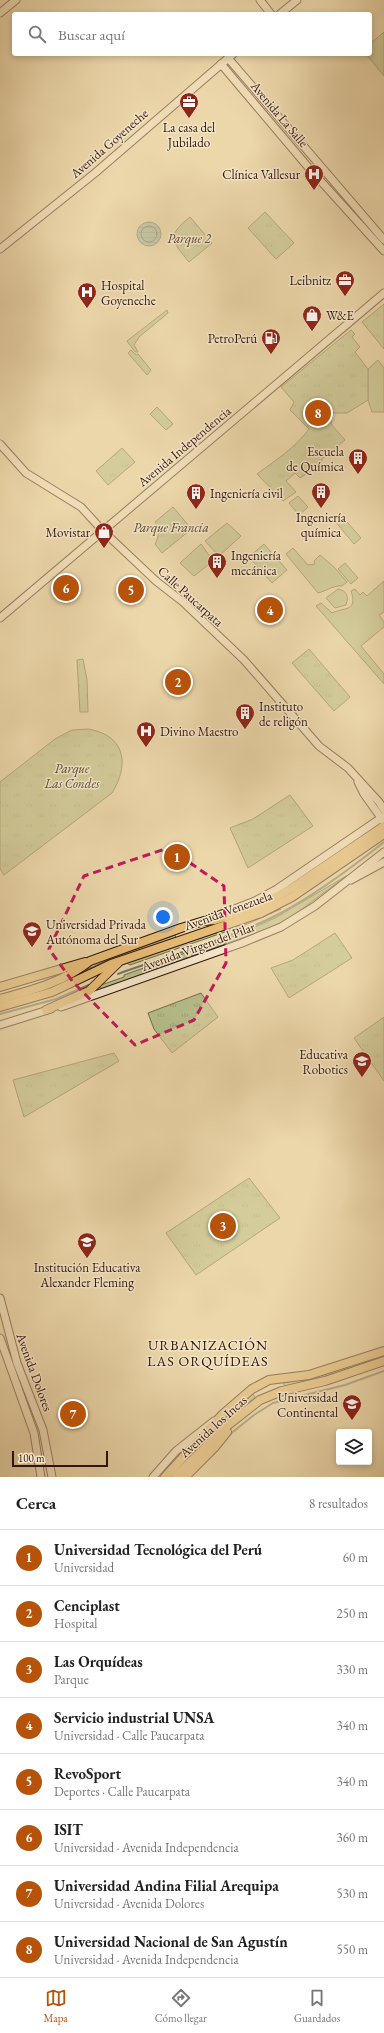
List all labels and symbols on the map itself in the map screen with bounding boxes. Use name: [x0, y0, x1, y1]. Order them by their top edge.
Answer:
street label: Avenida La Salle: [246, 77, 312, 151]
office icon: La casa del Jubilado: [178, 91, 200, 119]
street label: Avenida Goyeneche: [66, 105, 152, 183]
place label: La casa del Jubilado: [163, 119, 215, 151]
hospital icon: Clínica Vallesur: [303, 163, 325, 191]
place label: Clínica Vallesur: [222, 166, 301, 183]
park label: Parque 2: [167, 230, 212, 248]
office icon: Leibnitz: [334, 269, 356, 297]
place label: Leibnitz: [289, 272, 331, 289]
place label: Hospital Goyeneche: [101, 277, 156, 309]
hospital icon: Hospital Goyeneche: [76, 281, 98, 309]
shop icon: W&E: [301, 304, 323, 332]
place label: W&E: [326, 307, 354, 324]
fuel station icon: PetroPerú: [260, 327, 282, 355]
place label: PetroPerú: [208, 330, 257, 347]
pin: 8: [305, 398, 331, 428]
street label: Avenida Independencia: [133, 402, 235, 491]
place label: Escuela de Química: [286, 443, 345, 475]
building icon: Escuela de Química: [347, 447, 369, 475]
building icon: Ingeniería química: [310, 481, 332, 509]
building icon: Ingeniería civil: [185, 482, 207, 510]
place label: Ingeniería civil: [210, 485, 283, 502]
place label: Ingeniería química: [296, 509, 347, 541]
park label: Parque Francia: [133, 519, 209, 537]
shop icon: Movistar: [93, 521, 115, 549]
place label: Movistar: [46, 524, 91, 541]
place label: Ingeniería mecánica: [231, 547, 282, 579]
building icon: Ingeniería mecánica: [206, 551, 228, 579]
street label: Calle Paucarpata: [154, 562, 228, 631]
pin: 6: [53, 573, 79, 603]
pin: 5: [118, 575, 144, 605]
pin: 4: [257, 595, 283, 625]
pin: 2: [165, 667, 191, 697]
place label: Instituto de religón: [259, 698, 308, 730]
building icon: Instituto de religón: [234, 702, 256, 730]
hospital icon: Divino Maestro: [135, 720, 157, 748]
place label: Divino Maestro: [160, 723, 239, 740]
park label: Parque Las Condes: [44, 760, 100, 792]
pin: 1: [164, 842, 190, 872]
street label: Avenida Venezuela: [181, 886, 275, 935]
your location: [153, 907, 173, 927]
place label: Universidad Privada Autónoma del Sur: [45, 916, 147, 948]
street label: Avenida Virgen del Pilar: [138, 918, 258, 975]
school or university icon: Universidad Privada Autónoma del Sur: [21, 920, 43, 948]
place label: Educativa Robotics: [299, 1046, 349, 1078]
school or university icon: Educativa Robotics: [351, 1050, 373, 1078]
pin: 3: [210, 1211, 236, 1241]
school or university icon: Institución Educativa Alexander Fleming: [76, 1231, 98, 1259]
place label: Institución Educativa Alexander Fleming: [34, 1259, 141, 1291]
street label: Avenida Dolores: [12, 1330, 57, 1414]
district label: URBANIZACIÓN LAS ORQUÍDEAS: [147, 1336, 269, 1370]
place label: Universidad Continental: [277, 1389, 338, 1421]
street label: Avenida los Incas: [175, 1392, 251, 1462]
school or university icon: Universidad Continental: [341, 1393, 363, 1421]
pin: 7: [60, 1399, 86, 1429]
scale bar: [12, 1449, 108, 1468]

